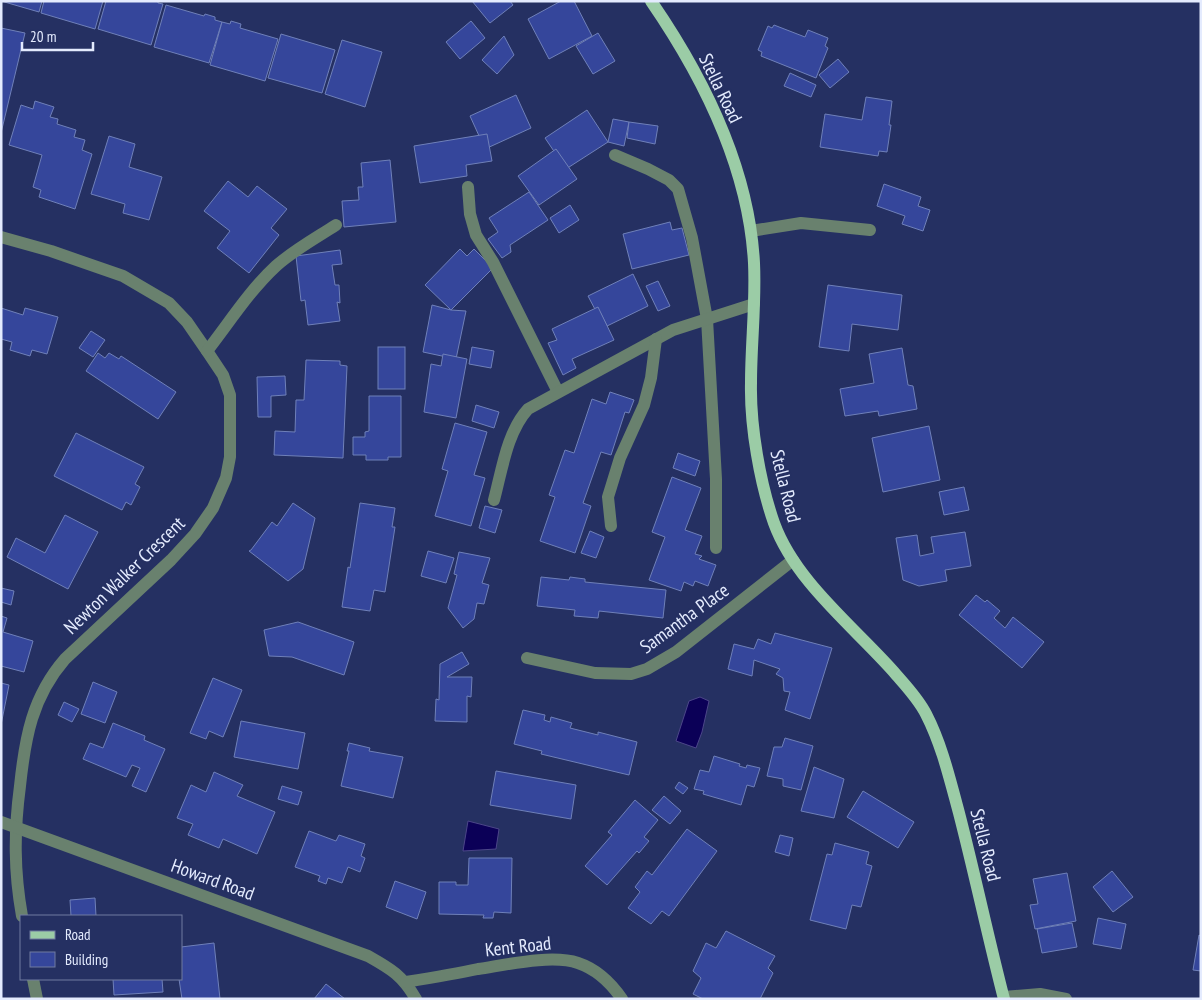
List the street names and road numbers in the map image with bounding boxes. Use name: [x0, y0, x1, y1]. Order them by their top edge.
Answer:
street label: Stella Road: [694, 50, 748, 126]
street label: Stella Road: [765, 447, 807, 525]
street label: Newton Walker Crescent: [59, 511, 190, 639]
street label: Samantha Place: [635, 578, 733, 658]
street label: Stella Road: [965, 806, 1007, 884]
street label: Howard Road: [168, 853, 258, 905]
street label: Kent Road: [484, 931, 552, 961]

